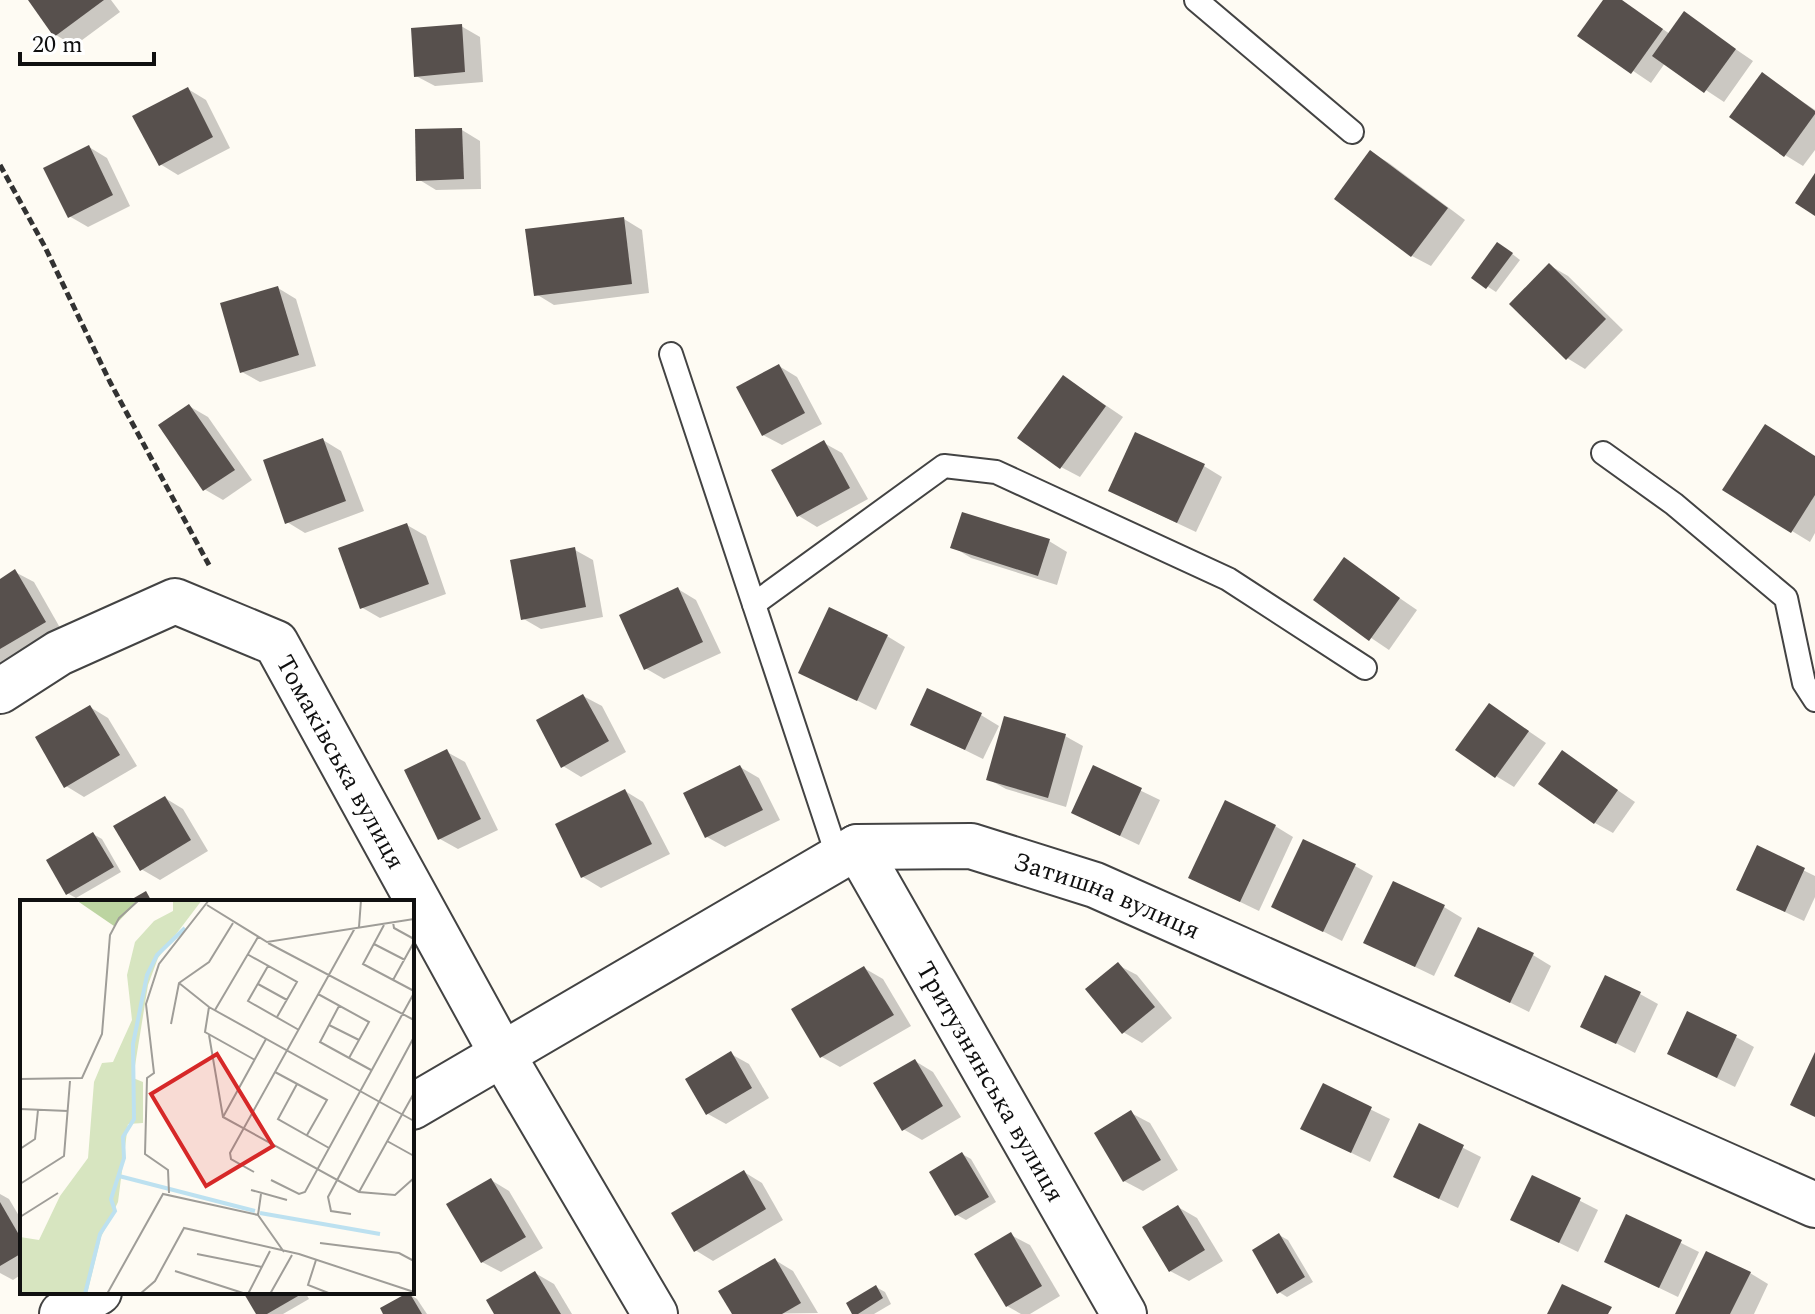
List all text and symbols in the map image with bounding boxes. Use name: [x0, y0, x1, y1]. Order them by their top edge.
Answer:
scale bar: [20, 16, 154, 66]
text: 20 m: [32, 27, 83, 63]
street label: Томаківська вулиця: [265, 647, 416, 877]
street label: Затишна вулиця: [1008, 842, 1207, 950]
inset map: [20, 900, 414, 1294]
street label: Тритузнянська вулиця: [905, 954, 1075, 1210]

